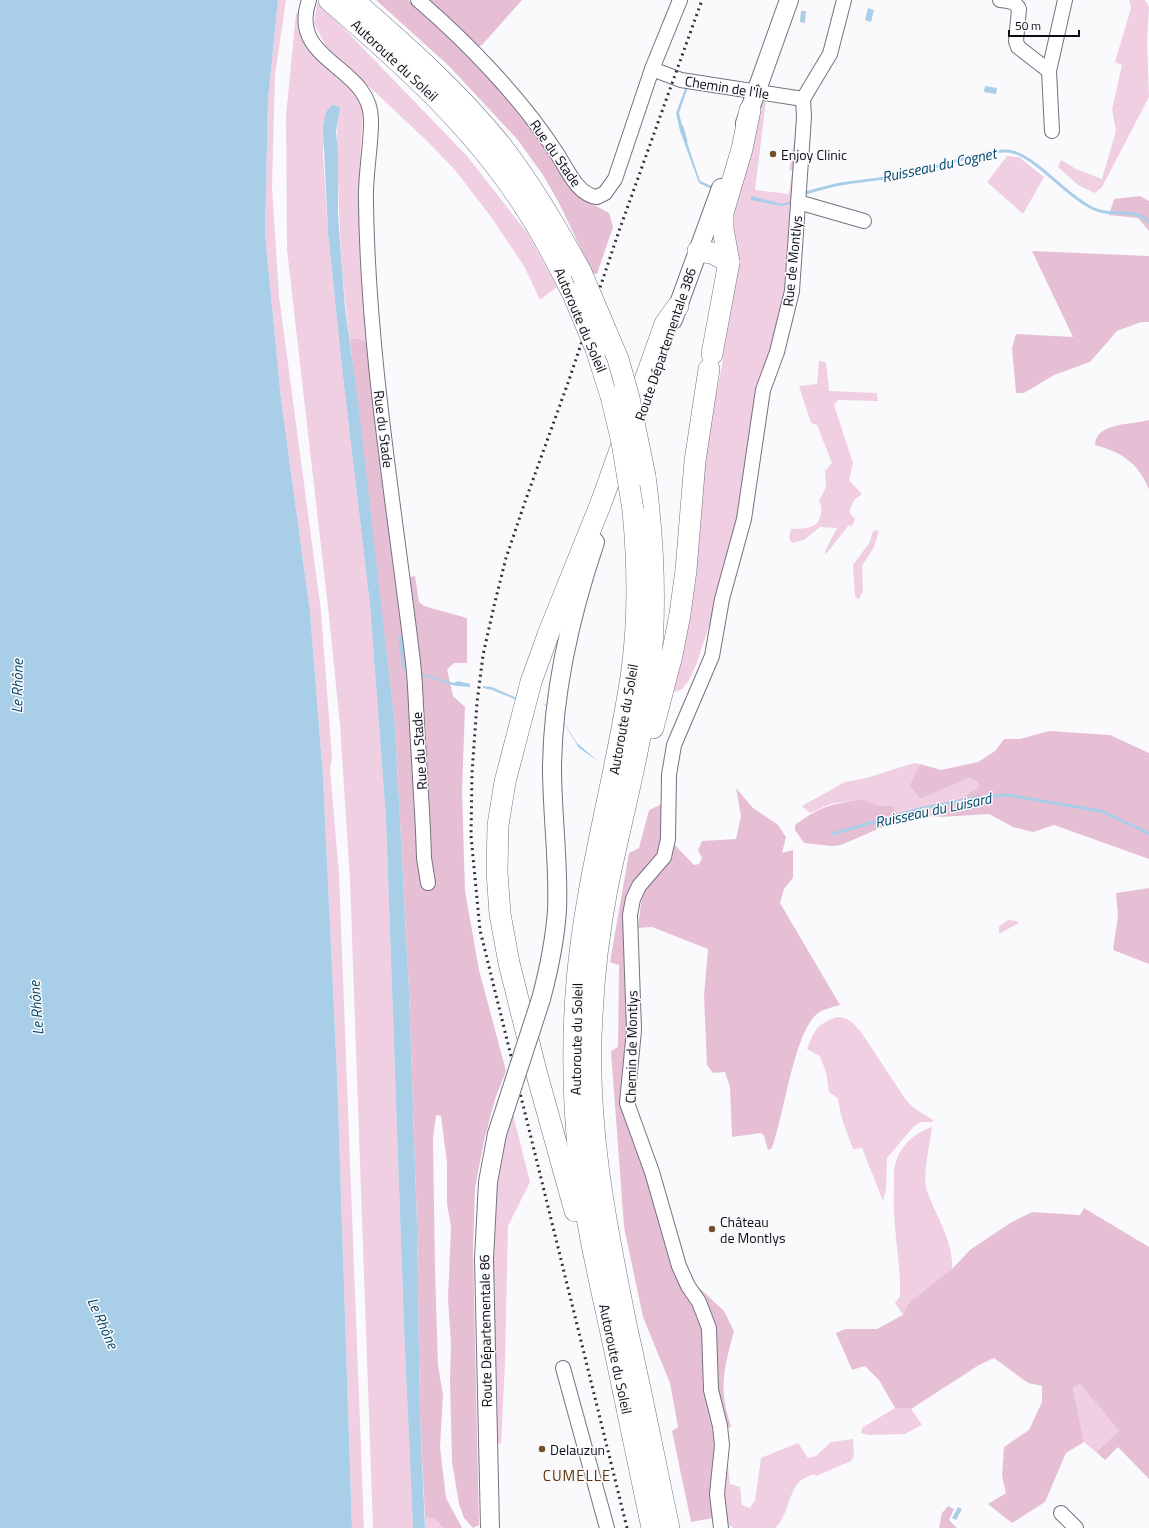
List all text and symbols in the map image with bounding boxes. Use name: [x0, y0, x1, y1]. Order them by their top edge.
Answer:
scale bar: [1009, 12, 1079, 38]
street label: Autoroute du Soleil: [347, 14, 443, 106]
text: 50 m: [1015, 16, 1041, 35]
street label: Chemin de l'Île: [683, 70, 771, 104]
street label: Rue du Stade: [525, 115, 587, 191]
water label: Ruisseau du Cognet: [880, 141, 1000, 188]
place label: Enjoy Clinic: [781, 144, 847, 165]
marker: Enjoy Clinic: [768, 149, 778, 159]
street label: Rue de Montlys: [777, 214, 807, 308]
street label: Autoroute du Soleil: [549, 264, 613, 376]
street label: Route Départementale 386: [629, 264, 701, 423]
street label: Rue du Stade: [369, 389, 399, 469]
water label: Le Rhône: [5, 658, 29, 713]
street label: Autoroute du Soleil: [603, 662, 643, 776]
street label: Rue du Stade: [406, 711, 432, 791]
water label: Ruisseau du Luisard: [873, 786, 995, 834]
water label: Le Rhône: [23, 979, 49, 1036]
street label: Autoroute du Soleil: [565, 983, 587, 1095]
street label: Chemin de Montlys: [620, 990, 642, 1104]
place label: Château de Montlys: [720, 1211, 785, 1248]
marker: Château de Montlys: [707, 1224, 717, 1234]
street label: Route Départementale 86: [473, 1254, 497, 1408]
water label: Le Rhône: [81, 1294, 125, 1353]
street label: Autoroute du Soleil: [594, 1302, 638, 1416]
place label: Delauzun: [550, 1439, 605, 1460]
marker: Delauzun: [537, 1444, 547, 1454]
district label: CUMELLE: [543, 1464, 611, 1487]

